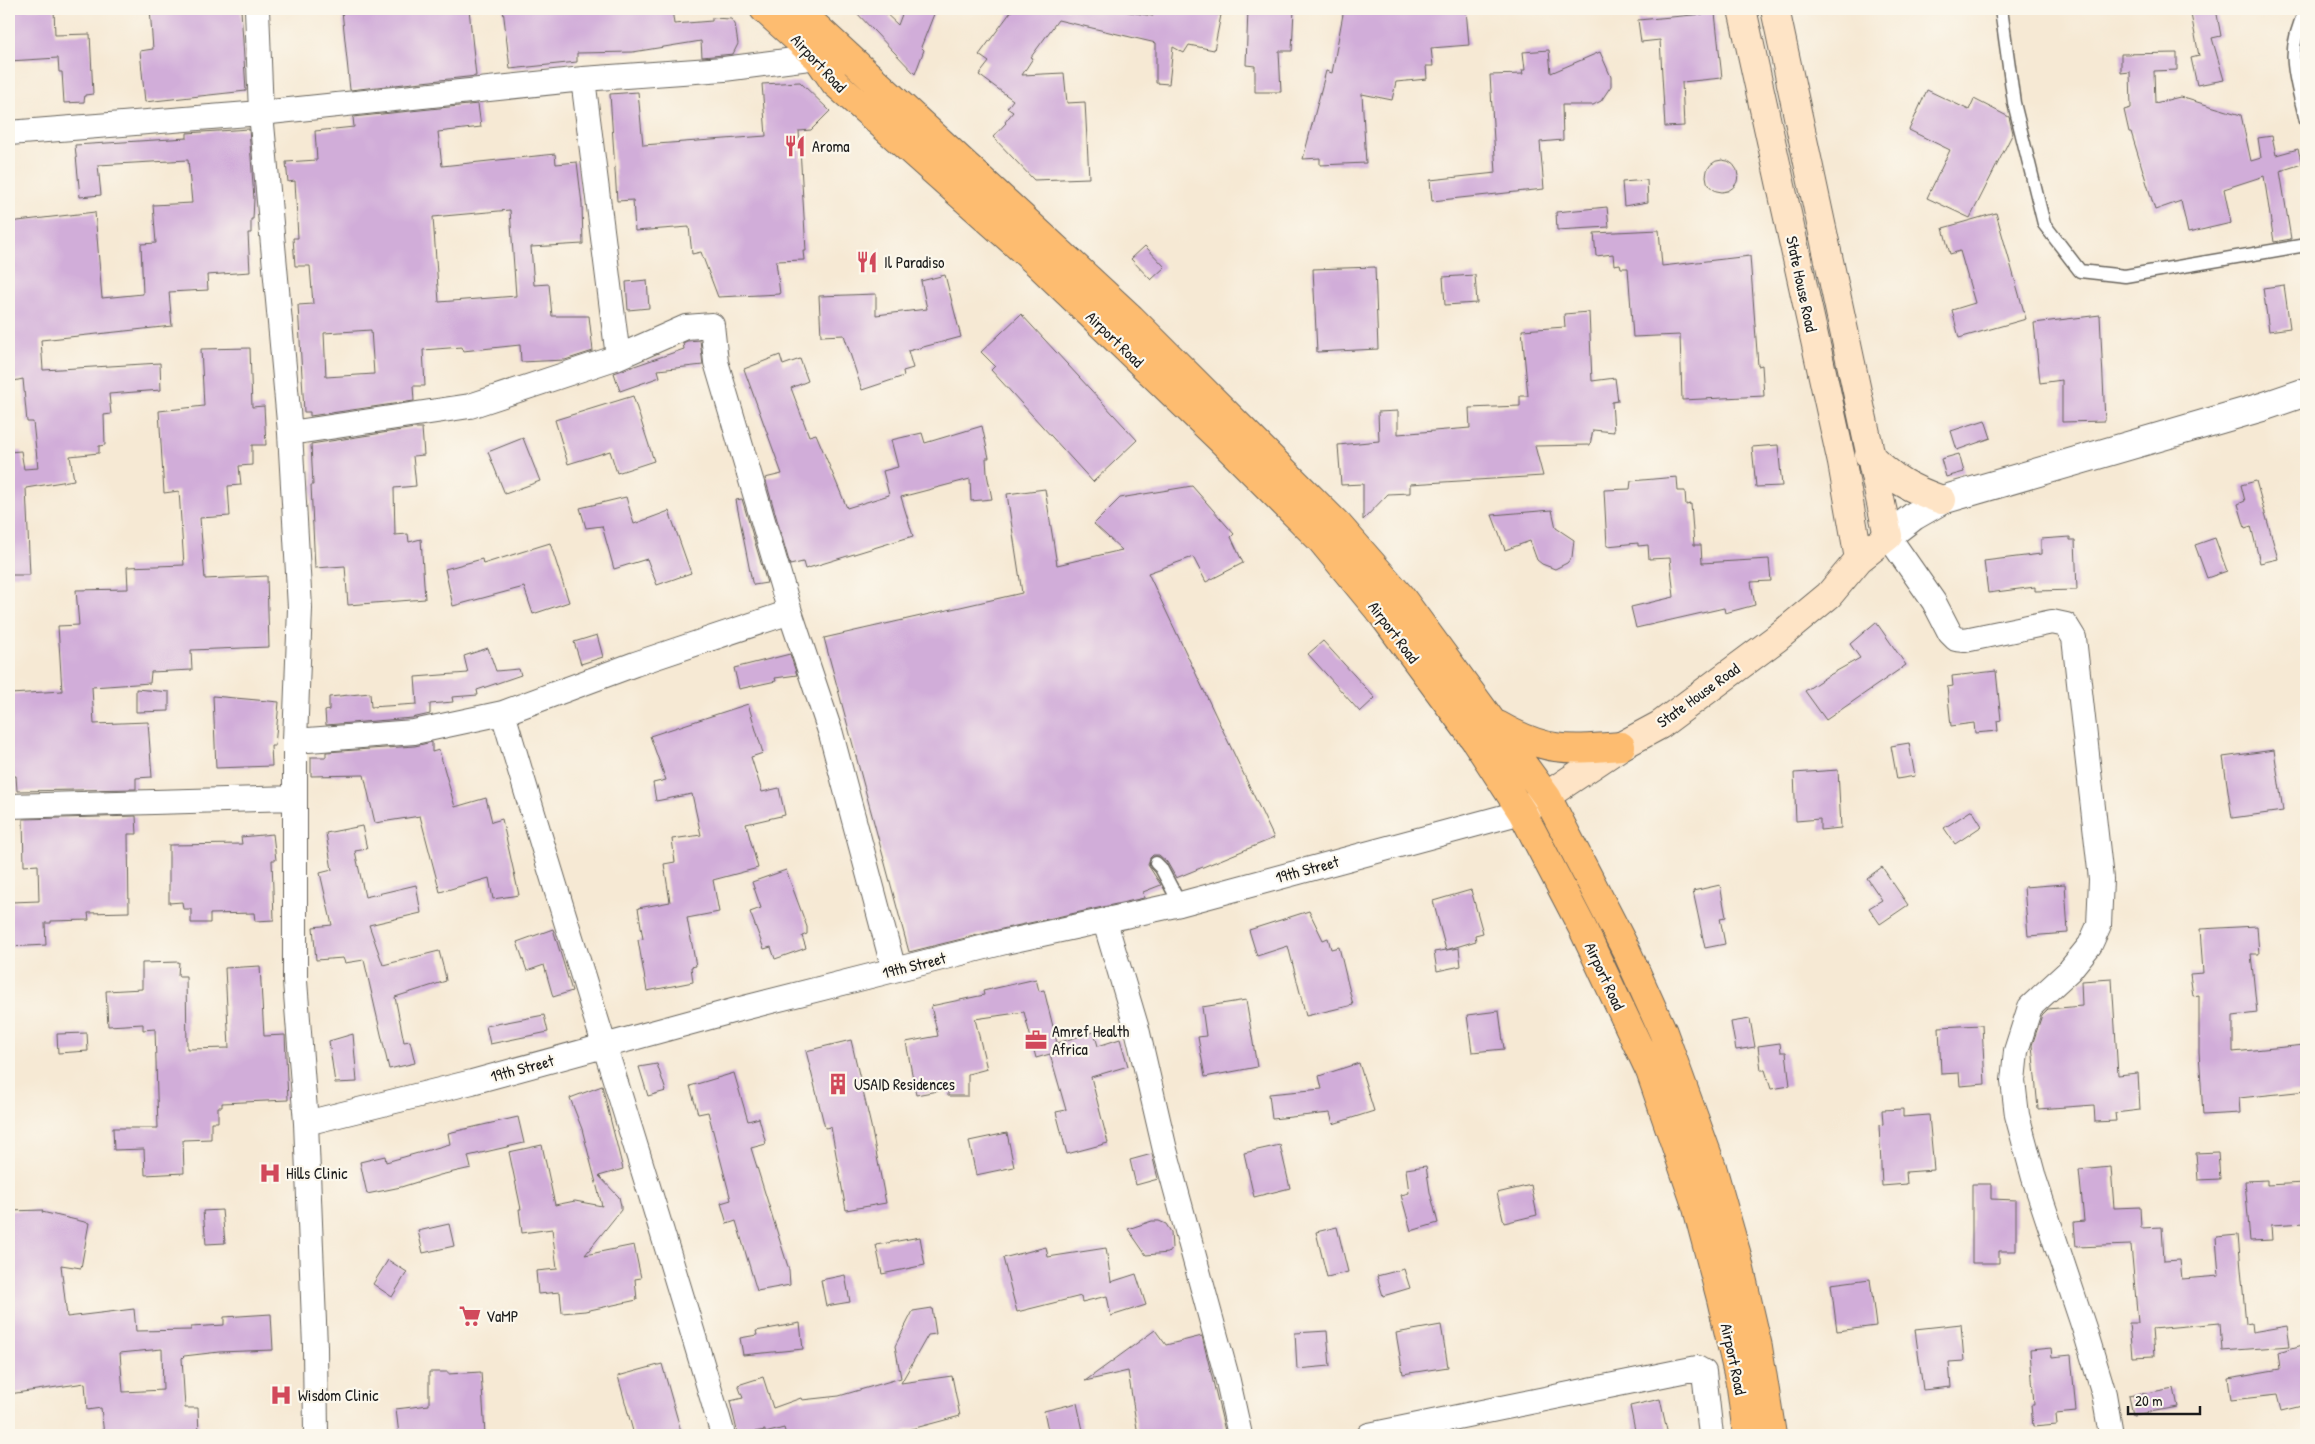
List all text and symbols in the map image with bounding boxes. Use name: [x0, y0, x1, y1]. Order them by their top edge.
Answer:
street label: Airport Road: [786, 29, 852, 97]
restaurant icon: Aroma: [782, 133, 808, 159]
place label: Aroma: [812, 135, 850, 157]
street label: State House Road: [1781, 234, 1823, 334]
restaurant icon: Il Paradiso: [854, 249, 880, 275]
place label: Il Paradiso: [884, 251, 945, 273]
street label: Airport Road: [1081, 306, 1149, 372]
street label: Airport Road: [1363, 596, 1425, 668]
street label: State House Road: [1652, 657, 1744, 733]
street label: 19th Street: [1273, 850, 1342, 888]
street label: Airport Road: [1580, 939, 1630, 1013]
street label: 19th Street: [880, 946, 949, 984]
place label: Amref Health Africa: [1052, 1020, 1130, 1060]
office icon: Amref Health Africa: [1023, 1027, 1049, 1053]
street label: 19th Street: [488, 1049, 557, 1087]
building icon: USAID Residences: [825, 1071, 851, 1097]
place label: USAID Residences: [854, 1073, 955, 1095]
hospital icon: Hills Clinic: [257, 1160, 283, 1186]
place label: Hills Clinic: [286, 1162, 348, 1184]
supermarket icon: VaMP: [457, 1303, 483, 1329]
place label: VaMP: [486, 1305, 518, 1327]
street label: Airport Road: [1716, 1321, 1752, 1397]
hospital icon: Wisdom Clinic: [268, 1382, 294, 1408]
place label: Wisdom Clinic: [298, 1384, 379, 1406]
scale bar: [2128, 1384, 2200, 1416]
text: 20 m: [2135, 1390, 2162, 1411]

